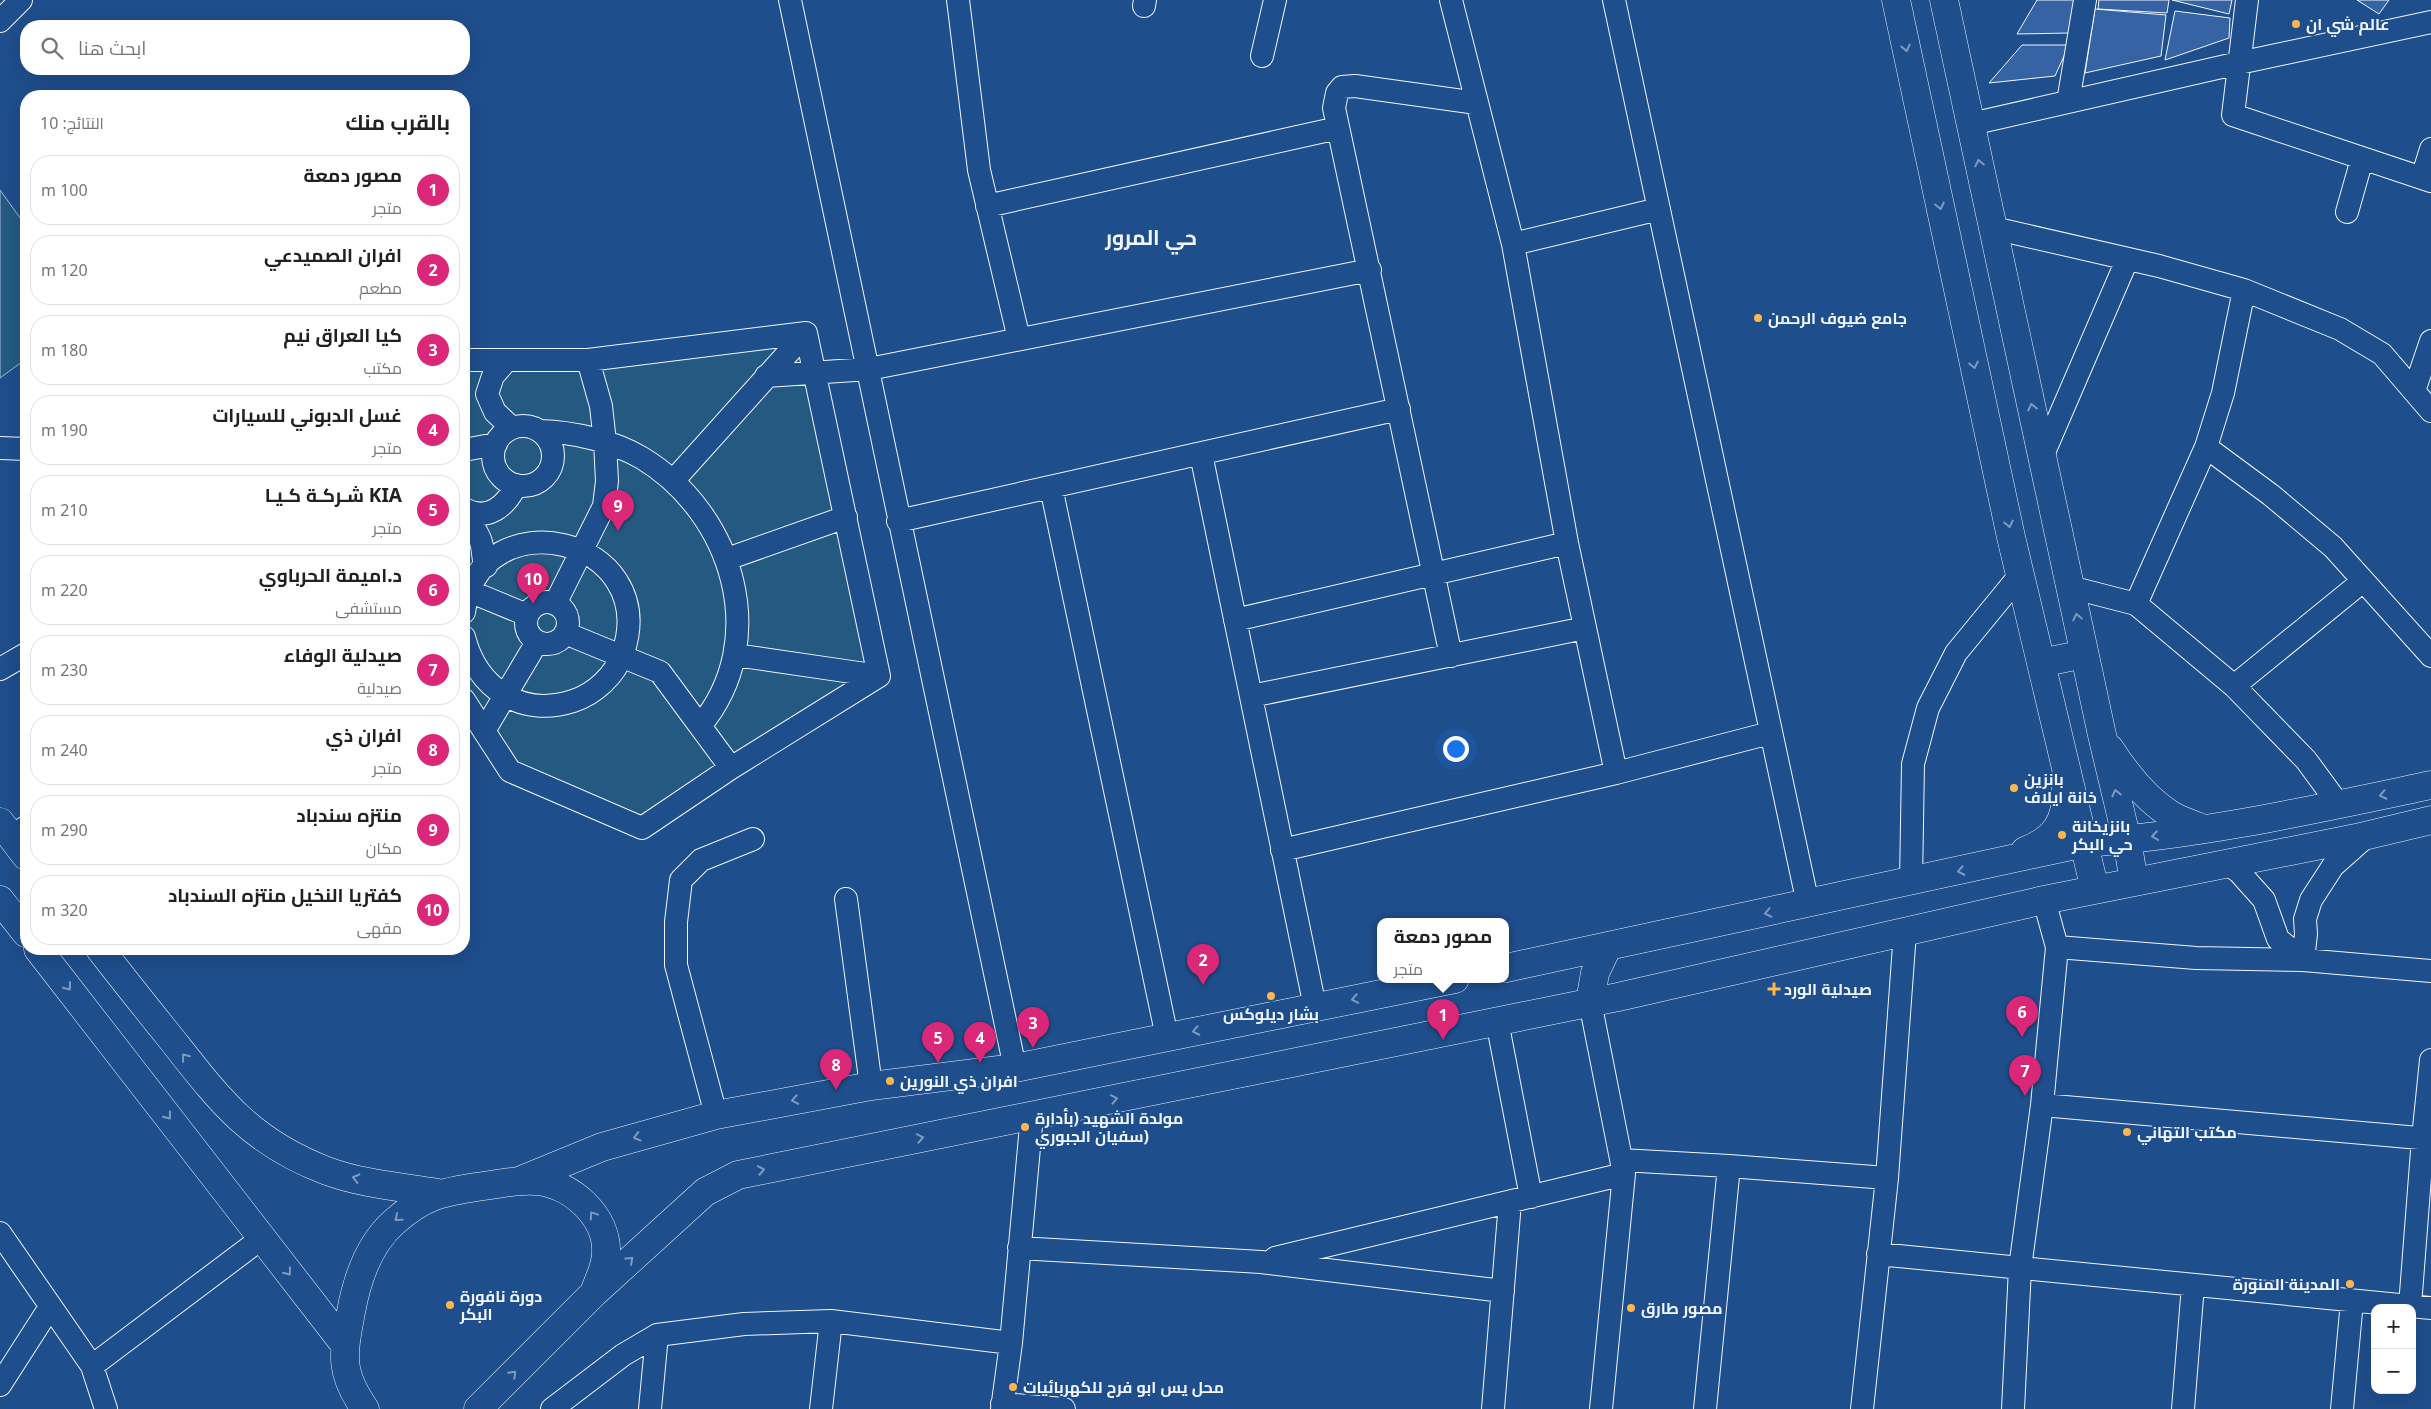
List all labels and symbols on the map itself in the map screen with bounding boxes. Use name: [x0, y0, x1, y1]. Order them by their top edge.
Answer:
place label: عالم شي ان: [2306, 13, 2390, 37]
marker: عالم شي ان: [2290, 18, 2302, 30]
one-way arrow: [1900, 43, 1911, 52]
one-way arrow: [1974, 158, 1985, 167]
one-way arrow: [1935, 202, 1945, 211]
district label: حي المرور: [1104, 223, 1197, 255]
place label: جامع ضيوف الرحمن: [1768, 307, 1907, 329]
marker: جامع ضيوف الرحمن: [1752, 312, 1764, 324]
one-way arrow: [1969, 361, 1979, 370]
one-way arrow: [2027, 402, 2037, 411]
pin: 9: [602, 490, 634, 531]
one-way arrow: [2003, 520, 2013, 529]
pin: 10: [517, 563, 549, 604]
one-way arrow: [2072, 613, 2082, 622]
your location: [1443, 736, 1469, 762]
place label: بانزين خانة ايلاف: [2024, 768, 2097, 808]
marker: بانزين خانة ايلاف: [2008, 782, 2020, 794]
one-way arrow: [2111, 788, 2122, 797]
one-way arrow: [2379, 789, 2388, 800]
place label: بانزيخانة حي البكر: [2071, 815, 2133, 857]
marker: بانزيخانة حي البكر: [2056, 829, 2068, 841]
one-way arrow: [2150, 830, 2158, 841]
one-way arrow: [1956, 865, 1965, 876]
one-way arrow: [1763, 907, 1772, 918]
pin: 2: [1187, 944, 1219, 985]
place label: صيدلية الورد: [1784, 978, 1872, 1000]
one-way arrow: [62, 981, 71, 991]
marker: صيدلية الورد: [1768, 983, 1780, 995]
marker: بشار ديلوكس: [1265, 990, 1277, 1002]
one-way arrow: [1351, 993, 1360, 1004]
pin: 6: [2006, 996, 2038, 1037]
pin: 1: [1427, 999, 1459, 1040]
place label: بشار ديلوكس: [1223, 1003, 1319, 1025]
pin: 3: [1017, 1007, 1049, 1048]
pin: 5: [922, 1022, 954, 1063]
pin: 4: [964, 1022, 996, 1063]
one-way arrow: [1192, 1025, 1201, 1036]
pin: 8: [820, 1049, 852, 1090]
one-way arrow: [183, 1054, 191, 1063]
pin: 7: [2009, 1055, 2041, 1096]
place label: افران ذي النورين: [900, 1070, 1018, 1094]
marker: افران ذي النورين: [884, 1075, 896, 1087]
one-way arrow: [790, 1094, 799, 1105]
one-way arrow: [1110, 1094, 1119, 1105]
place label: مولدة الشهيد (بأدارة سفيان الجبوري): [1035, 1107, 1183, 1149]
one-way arrow: [162, 1110, 170, 1119]
marker: مولدة الشهيد (بأدارة سفيان الجبوري): [1019, 1121, 1031, 1133]
place label: مكتب التهاني: [2137, 1121, 2237, 1145]
marker: مكتب التهاني: [2121, 1126, 2133, 1138]
one-way arrow: [633, 1132, 641, 1142]
one-way arrow: [916, 1133, 925, 1144]
one-way arrow: [757, 1165, 766, 1176]
one-way arrow: [352, 1174, 360, 1184]
one-way arrow: [590, 1211, 599, 1221]
one-way arrow: [395, 1212, 404, 1221]
one-way arrow: [624, 1257, 633, 1266]
one-way arrow: [283, 1266, 291, 1275]
place label: المدينة المنورة: [2233, 1273, 2340, 1295]
marker: المدينة المنورة: [2344, 1278, 2356, 1290]
place label: دورة نافورة البكر: [459, 1285, 542, 1325]
place label: مصور طارق: [1641, 1297, 1723, 1319]
marker: دورة نافورة البكر: [444, 1299, 456, 1311]
marker: مصور طارق: [1625, 1302, 1637, 1314]
one-way arrow: [507, 1371, 516, 1380]
place label: محل يس ابو فرح للكهربائيات: [1023, 1376, 1224, 1398]
marker: محل يس ابو فرح للكهربائيات: [1007, 1381, 1019, 1393]

